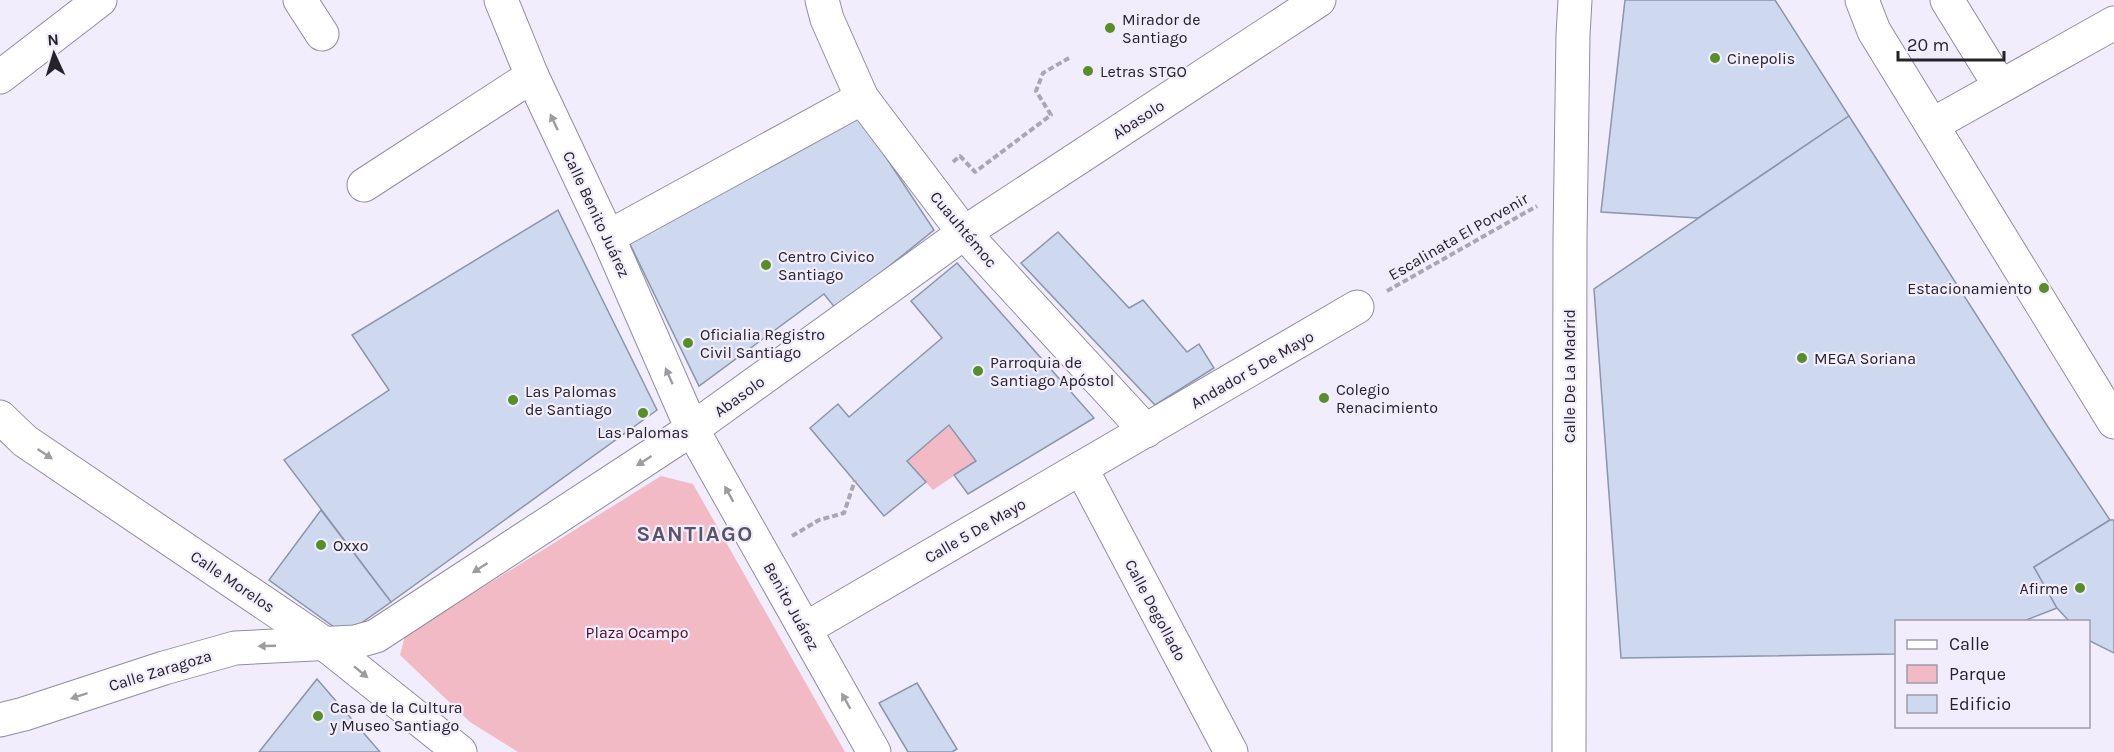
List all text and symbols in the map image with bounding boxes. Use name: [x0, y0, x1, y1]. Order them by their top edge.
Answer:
place label: Mirador de Santiago: [1122, 10, 1200, 47]
marker: Mirador de Santiago: [1103, 21, 1117, 35]
north arrow: [24, 24, 84, 84]
scale bar: [1898, 24, 2004, 62]
text: N: [47, 30, 59, 49]
text: 20 m: [1907, 34, 1949, 56]
place label: Cinepolis: [1727, 49, 1795, 68]
marker: Cinepolis: [1708, 51, 1722, 65]
place label: Letras STGO: [1100, 62, 1187, 81]
marker: Letras STGO: [1081, 64, 1095, 78]
street label: Abasolo: [1109, 96, 1168, 143]
one-way arrow: [549, 113, 558, 130]
street label: Calle Benito Juárez: [559, 148, 634, 280]
street label: Cuauhtémoc: [926, 187, 1001, 271]
street label: Escalinata El Porvenir: [1385, 189, 1532, 284]
place label: Centro Civico Santiago: [778, 247, 874, 284]
marker: Centro Civico Santiago: [759, 258, 773, 272]
place label: Estacionamiento: [1907, 279, 2032, 298]
marker: Estacionamiento: [2037, 281, 2051, 295]
street label: Calle De La Madrid: [1560, 309, 1579, 443]
place label: Oficialia Registro Civil Santiago: [700, 325, 825, 362]
street label: Andador 5 De Mayo: [1187, 326, 1317, 412]
marker: Oficialia Registro Civil Santiago: [681, 336, 695, 350]
place label: MEGA Soriana: [1814, 349, 1916, 368]
marker: MEGA Soriana: [1795, 351, 1809, 365]
place label: Parroquia de Santiago Apóstol: [990, 353, 1114, 390]
marker: Parroquia de Santiago Apóstol: [971, 364, 985, 378]
one-way arrow: [664, 366, 674, 384]
street label: Abasolo: [710, 372, 768, 421]
place label: Colegio Renacimiento: [1336, 380, 1438, 417]
place label: Las Palomas de Santiago: [525, 382, 617, 419]
marker: Colegio Renacimiento: [1317, 391, 1331, 405]
marker: Las Palomas de Santiago: [506, 393, 520, 407]
marker: Las Palomas: [636, 406, 650, 420]
place label: Las Palomas: [597, 423, 689, 442]
one-way arrow: [37, 448, 53, 459]
one-way arrow: [636, 455, 652, 467]
one-way arrow: [725, 486, 735, 503]
street label: Calle 5 De Mayo: [921, 494, 1029, 567]
district label: SANTIAGO: [636, 521, 754, 547]
place label: Oxxo: [333, 536, 368, 555]
marker: Oxxo: [314, 538, 328, 552]
street label: Calle Morelos: [187, 546, 278, 617]
street label: Calle Degollado: [1121, 556, 1190, 664]
street label: Benito Juárez: [760, 559, 824, 654]
one-way arrow: [472, 562, 488, 573]
place label: Afirme: [2020, 579, 2068, 598]
marker: Afirme: [2073, 581, 2087, 595]
legend: [1895, 620, 2090, 728]
park label: Plaza Ocampo: [586, 623, 688, 642]
text: Calle: [1949, 633, 1989, 655]
one-way arrow: [257, 642, 276, 651]
street label: Calle Zaragoza: [106, 646, 214, 695]
text: Parque: [1949, 663, 2006, 685]
one-way arrow: [353, 666, 369, 679]
one-way arrow: [70, 691, 88, 701]
one-way arrow: [840, 693, 851, 709]
text: Edificio: [1949, 693, 2011, 715]
place label: Casa de la Cultura y Museo Santiago: [329, 698, 463, 735]
marker: Casa de la Cultura y Museo Santiago: [311, 709, 325, 723]

